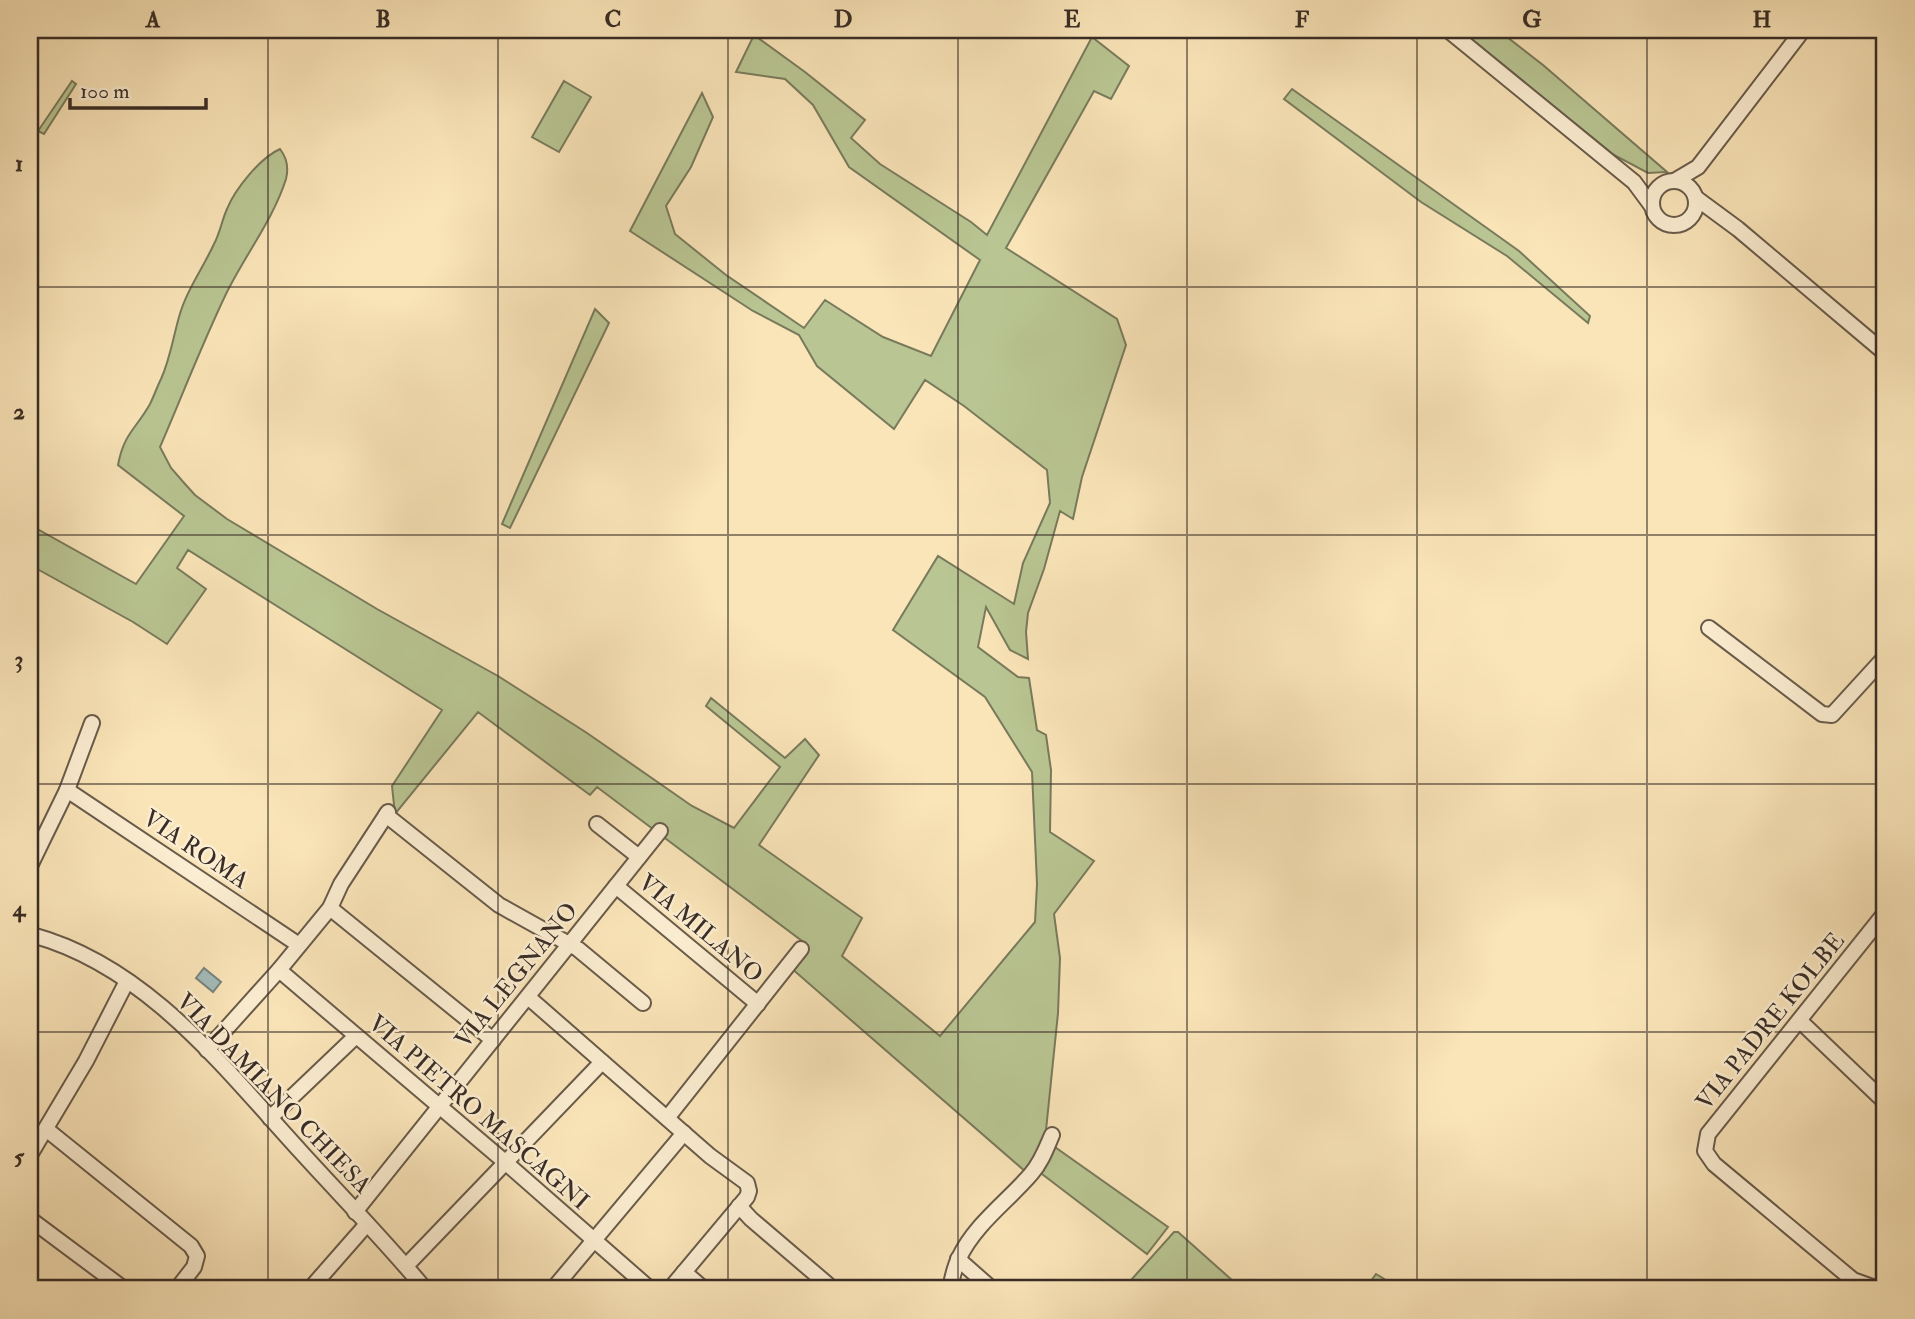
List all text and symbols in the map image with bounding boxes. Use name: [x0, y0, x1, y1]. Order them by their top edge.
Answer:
text: A: [145, 5, 161, 34]
text: B: [375, 5, 391, 34]
text: C: [605, 5, 621, 34]
text: D: [834, 5, 852, 34]
text: E: [1064, 5, 1081, 34]
text: F: [1295, 5, 1310, 34]
text: G: [1522, 5, 1542, 34]
text: H: [1753, 5, 1772, 34]
scale bar: [70, 66, 206, 110]
text: 100 m: [80, 78, 130, 105]
text: 1: [15, 149, 23, 178]
text: 2: [13, 397, 25, 426]
text: 3: [15, 645, 23, 674]
street label: VIA ROMA: [137, 803, 255, 896]
street label: VIA MILANO: [632, 867, 769, 990]
text: 4: [12, 894, 27, 923]
street label: VIA LEGNANO: [448, 896, 585, 1055]
street label: VIA PADRE KOLBE: [1689, 926, 1852, 1116]
street label: VIA DAMIANO CHIESA: [169, 986, 378, 1201]
street label: VIA PIETRO MASCAGNI: [362, 1008, 596, 1217]
text: 5: [14, 1142, 25, 1171]

